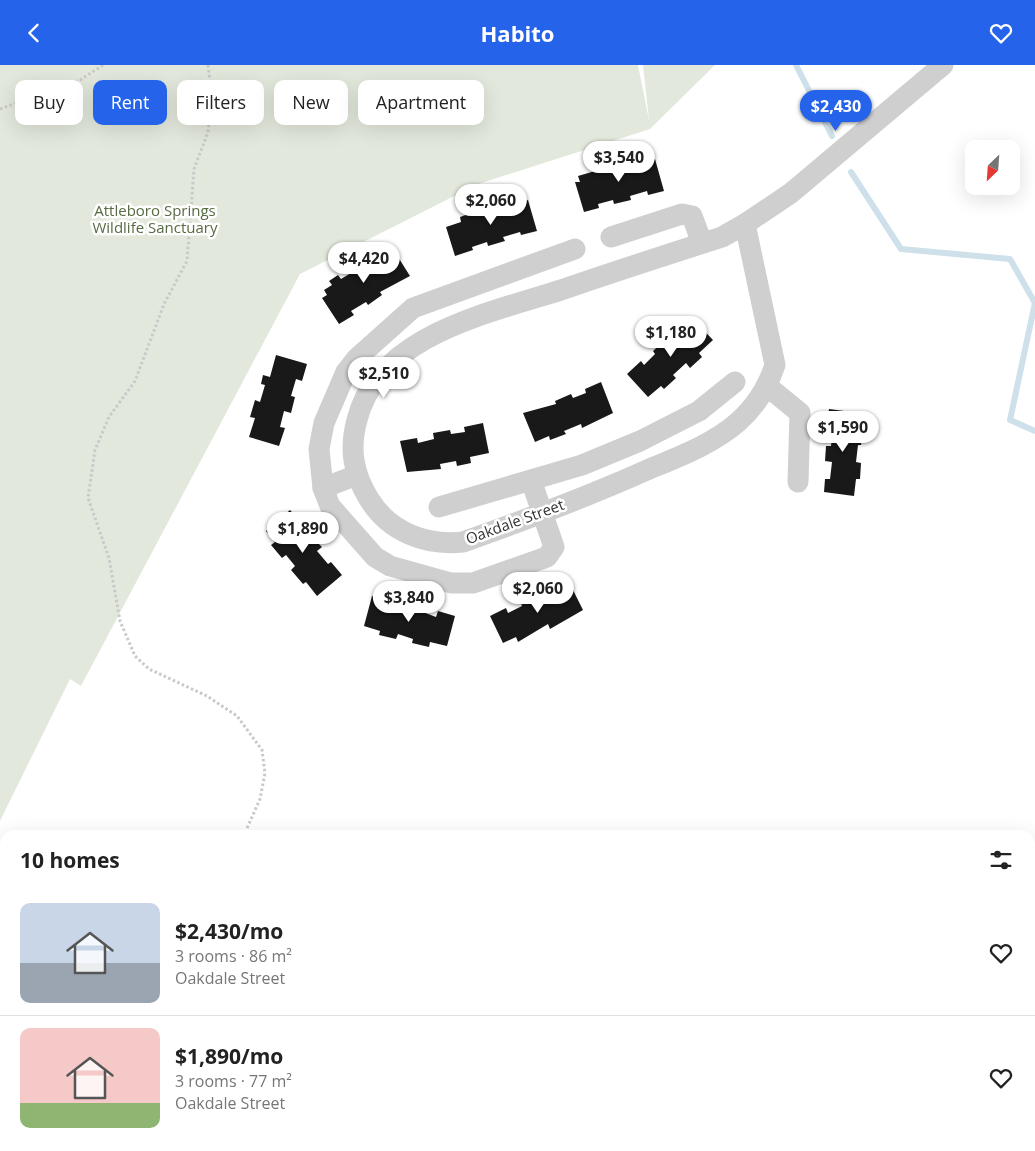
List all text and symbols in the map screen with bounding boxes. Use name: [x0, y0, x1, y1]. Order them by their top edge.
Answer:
text: Habito: [481, 18, 554, 48]
icon: back: [20, 19, 48, 47]
icon: heart: [987, 19, 1015, 47]
chip: Buy: [15, 80, 83, 125]
chip: Rent: [93, 80, 167, 125]
chip: Filters: [177, 80, 264, 125]
chip: New: [274, 80, 348, 125]
chip: Apartment: [358, 80, 484, 125]
pin: $2,430: [795, 89, 877, 132]
text: $2,430: [811, 95, 861, 117]
north arrow: [965, 140, 1020, 195]
map controls: [965, 140, 1020, 195]
pin: $3,540: [578, 141, 660, 183]
text: $3,540: [594, 146, 644, 168]
pin: $2,060: [450, 184, 532, 226]
text: $2,060: [466, 189, 516, 211]
park label: Attleboro Springs Wildlife Sanctuary: [92, 200, 218, 237]
pin: $4,420: [323, 241, 405, 284]
text: $4,420: [339, 247, 389, 269]
pin: $1,180: [630, 315, 712, 358]
text: $1,180: [646, 321, 696, 343]
pin: $2,510: [343, 357, 425, 399]
text: $2,510: [359, 362, 409, 384]
pin: $1,590: [802, 411, 884, 453]
text: $1,590: [818, 416, 868, 438]
street label: Oakdale Street: [463, 494, 567, 548]
pin: $1,890: [262, 511, 344, 554]
text: $1,890: [278, 517, 328, 539]
pin: $2,060: [497, 571, 579, 614]
text: $2,060: [513, 577, 563, 599]
pin: $3,840: [368, 581, 450, 623]
text: $3,840: [384, 586, 434, 608]
text: 10 homes: [20, 846, 120, 874]
icon: filters: [987, 846, 1015, 874]
text: $2,430/mo: [175, 917, 283, 945]
icon: home: [60, 923, 120, 983]
icon: heart: [987, 939, 1015, 967]
text: 3 rooms · 86 m²: [175, 945, 292, 967]
text: Oakdale Street: [175, 967, 285, 989]
text: $1,890/mo: [175, 1042, 283, 1070]
icon: home: [60, 1048, 120, 1108]
icon: heart: [987, 1064, 1015, 1092]
text: 3 rooms · 77 m²: [175, 1070, 292, 1092]
text: Oakdale Street: [175, 1092, 285, 1114]

